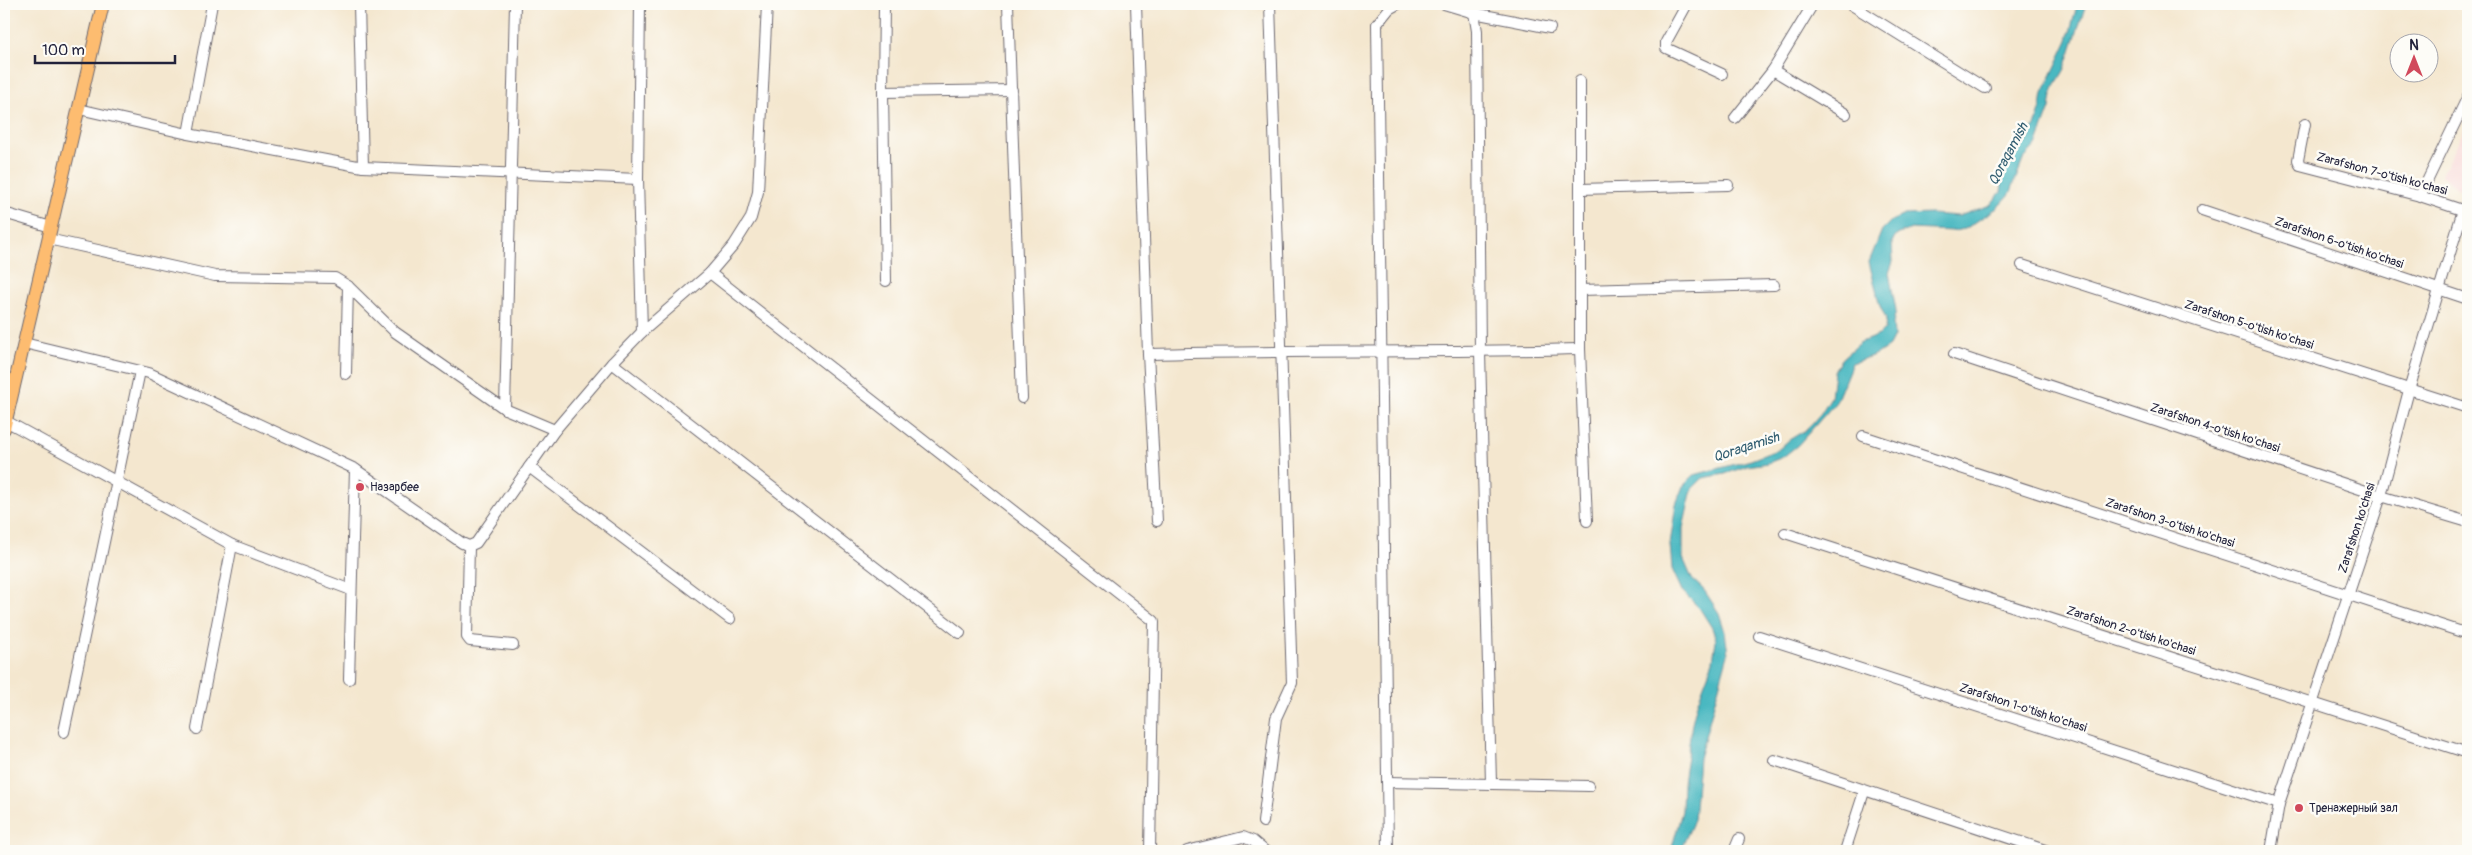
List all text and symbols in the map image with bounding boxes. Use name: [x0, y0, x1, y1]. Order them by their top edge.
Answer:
scale bar: [35, 32, 175, 64]
north arrow: [2390, 32, 2440, 82]
text: N: [2409, 37, 2419, 54]
text: 100 m: [42, 41, 85, 60]
water label: Qoraqamish: [1984, 119, 2032, 188]
street label: Zarafshon 7-o'tish ko'chasi: [2315, 149, 2449, 199]
street label: Zarafshon 6-o'tish ko'chasi: [2273, 214, 2405, 272]
street label: Zarafshon 5-o'tish ko'chasi: [2183, 297, 2315, 353]
street label: Zarafshon 4-o'tish ko'chasi: [2148, 400, 2282, 456]
water label: Qoraqamish: [1711, 428, 1783, 466]
place label: Назарбее: [370, 480, 419, 495]
marker: Назарбее: [354, 481, 366, 493]
street label: Zarafshon ko'chasi: [2335, 481, 2379, 575]
street label: Zarafshon 3-o'tish ko'chasi: [2103, 495, 2237, 551]
street label: Zarafshon 2-o'tish ko'chasi: [2064, 603, 2198, 659]
street label: Zarafshon 1-o'tish ko'chasi: [1957, 680, 2089, 736]
place label: Тренажерный зал: [2309, 801, 2398, 816]
marker: Тренажерный зал: [2293, 802, 2305, 814]

